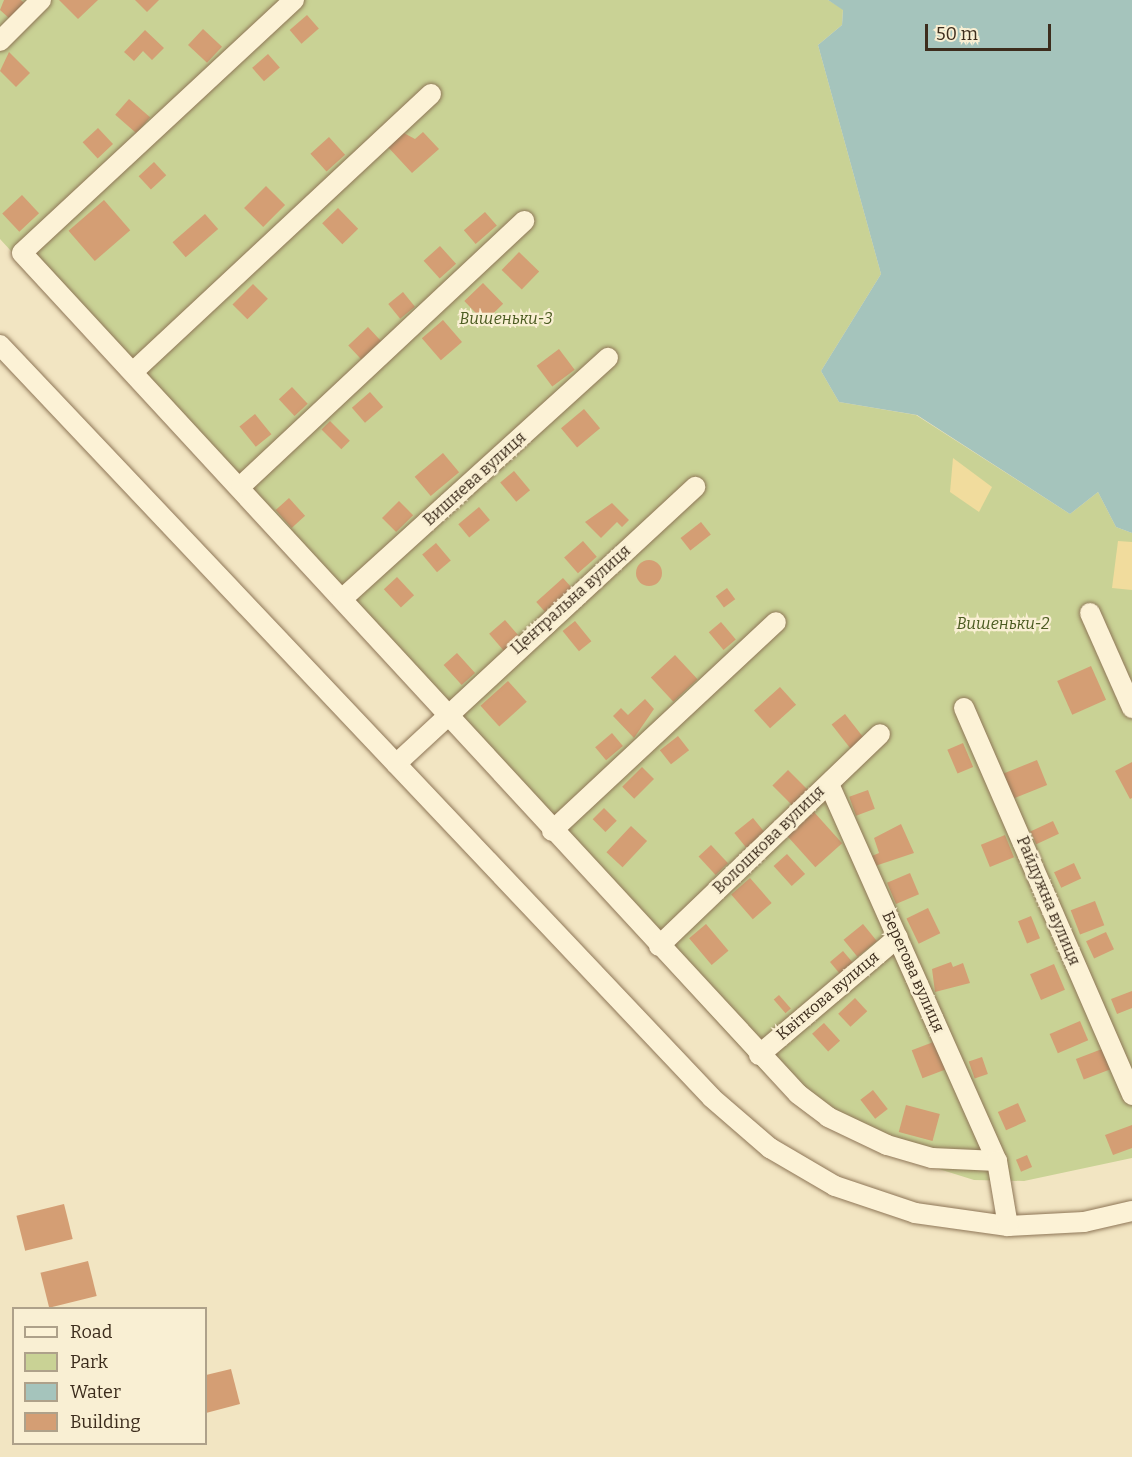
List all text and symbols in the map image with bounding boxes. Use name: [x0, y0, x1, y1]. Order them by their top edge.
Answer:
scale bar: [928, 12, 1054, 50]
text: 50 m: [936, 23, 978, 45]
park label: Вишеньки-3: [459, 309, 553, 329]
street label: Вишнева вулиця: [420, 428, 530, 530]
street label: Центральна вулиця: [507, 541, 635, 659]
park label: Вишеньки-2: [956, 614, 1050, 634]
street label: Волошкова вулиця: [709, 782, 829, 898]
street label: Райдужна вулиця: [1012, 834, 1084, 968]
street label: Берегова вулиця: [878, 908, 948, 1036]
street label: Квіткова вулиця: [773, 948, 883, 1044]
legend: [12, 1307, 207, 1445]
text: Road: [70, 1321, 112, 1343]
text: Park: [70, 1351, 108, 1373]
text: Water: [70, 1381, 121, 1403]
text: Building: [70, 1411, 141, 1433]

